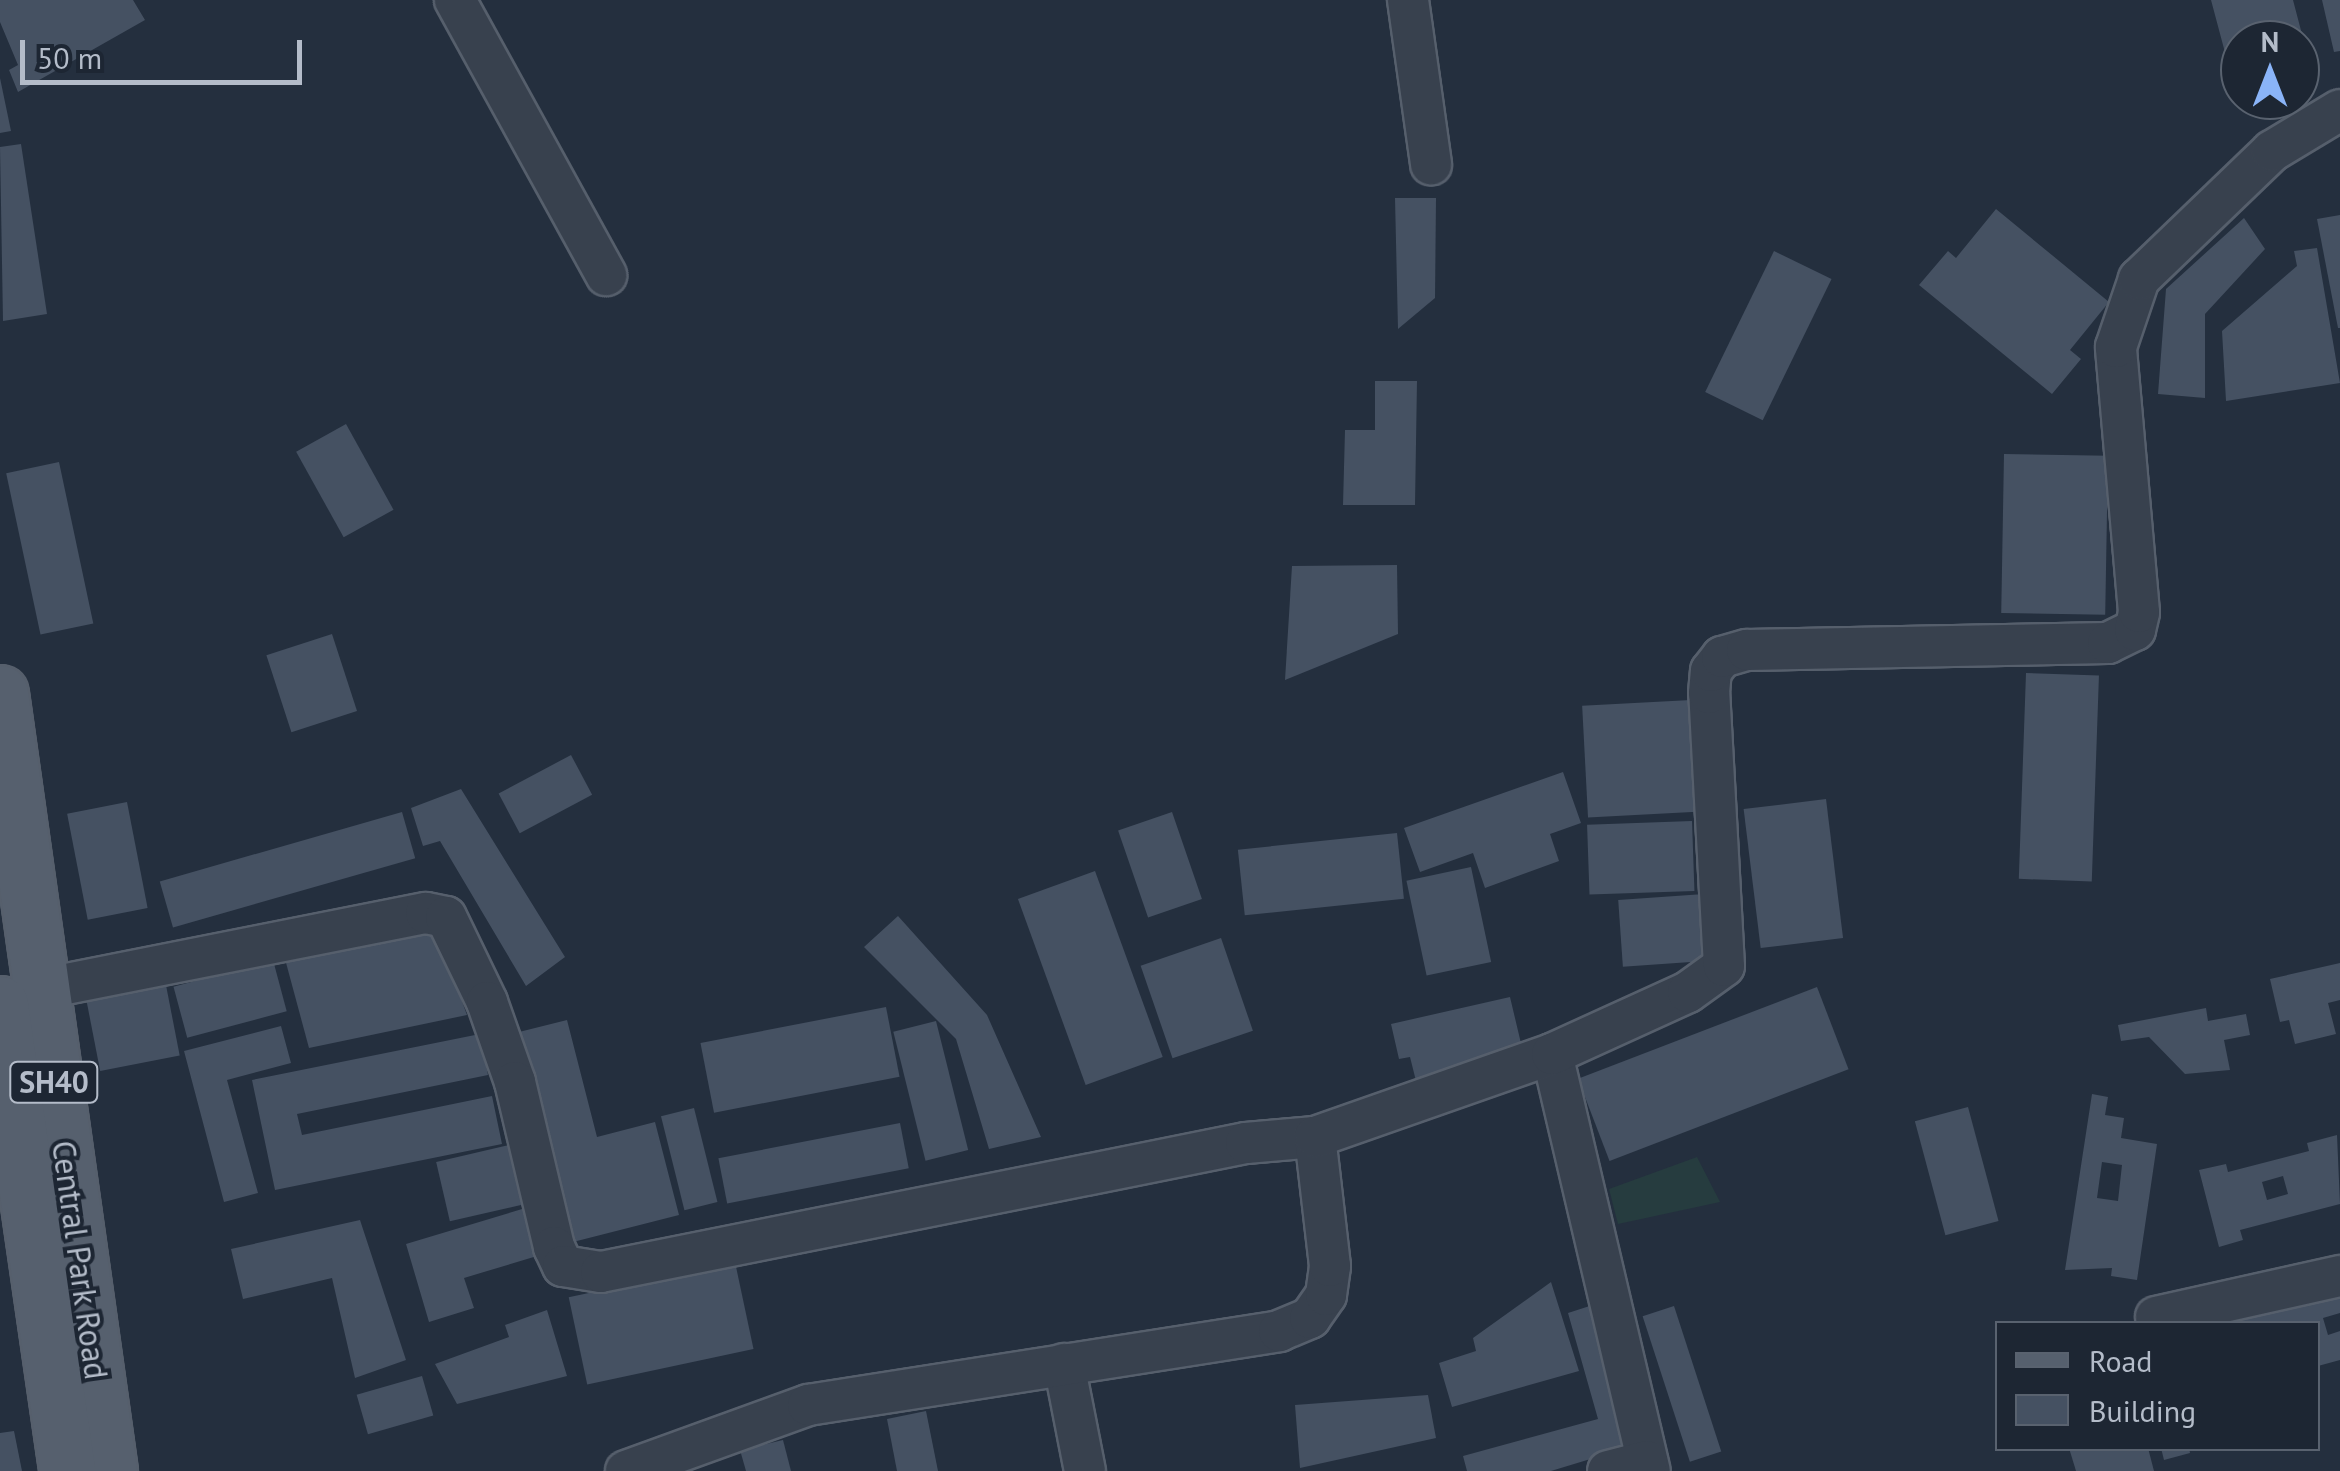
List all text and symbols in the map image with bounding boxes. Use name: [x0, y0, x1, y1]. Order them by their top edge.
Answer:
scale bar: [25, 20, 308, 82]
north arrow: [2220, 20, 2320, 120]
text: N: [2261, 23, 2279, 60]
text: 50 m: [37, 38, 102, 77]
road number: SH40: [9, 1057, 99, 1107]
street label: Central Park Road: [44, 1138, 116, 1382]
legend: [1995, 1321, 2320, 1451]
text: Road: [2089, 1341, 2153, 1380]
text: Building: [2089, 1391, 2196, 1430]

